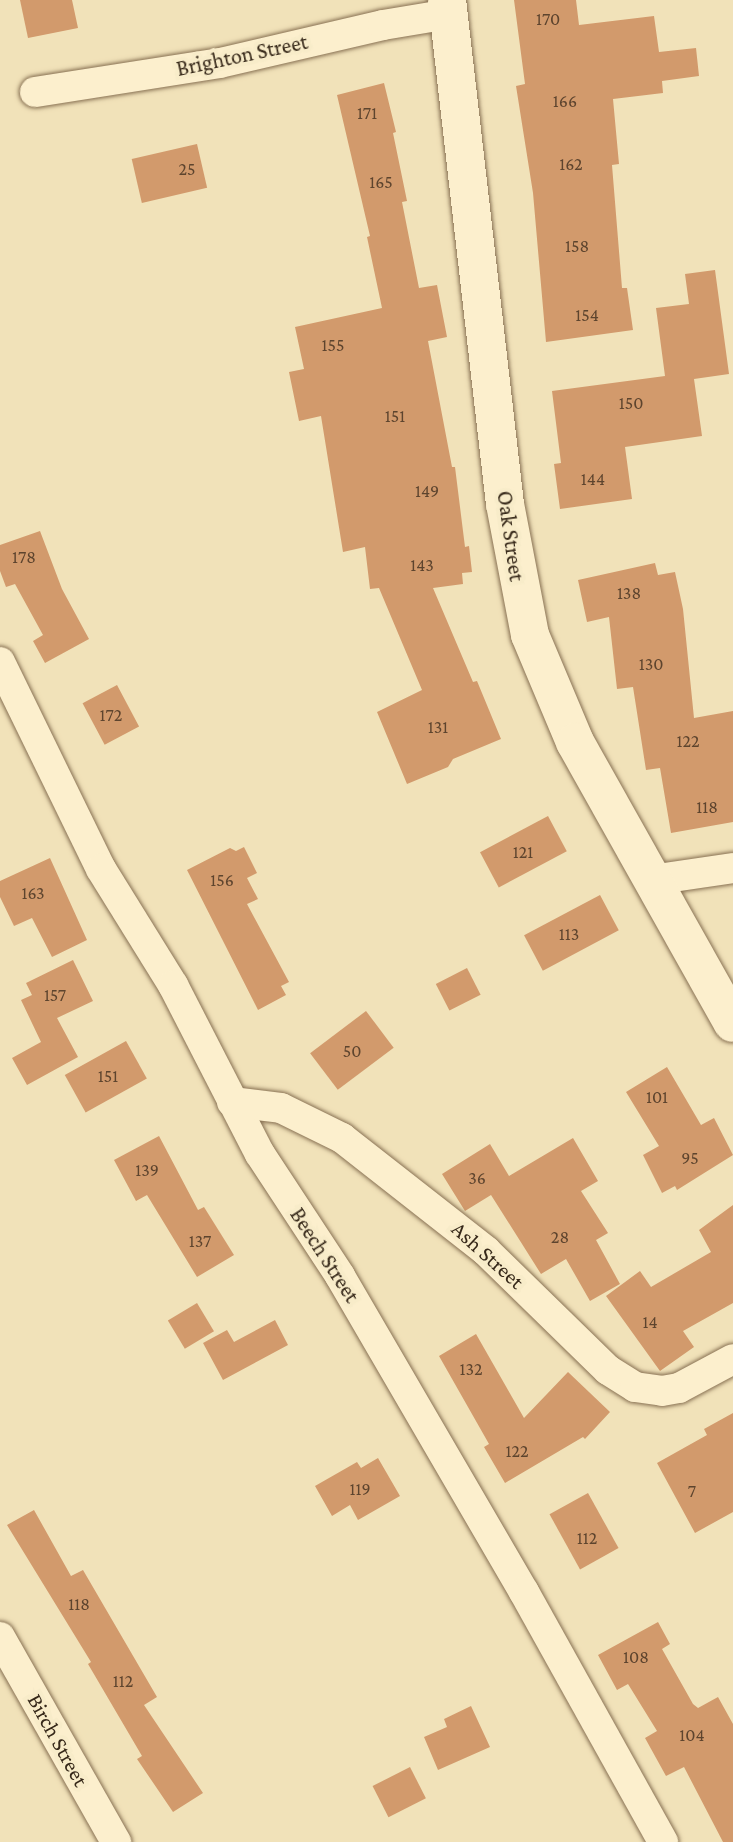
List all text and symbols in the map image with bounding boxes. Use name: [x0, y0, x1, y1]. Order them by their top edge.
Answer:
house number: 170: [536, 8, 560, 30]
street label: Brighton Street: [174, 28, 310, 82]
house number: 166: [553, 90, 577, 112]
house number: 171: [357, 102, 377, 124]
house number: 162: [559, 153, 583, 175]
house number: 25: [178, 158, 196, 180]
house number: 165: [369, 171, 393, 193]
house number: 158: [565, 235, 589, 257]
house number: 154: [575, 304, 599, 326]
house number: 155: [322, 334, 344, 356]
house number: 150: [619, 392, 643, 414]
house number: 151: [385, 405, 405, 427]
house number: 144: [581, 468, 605, 490]
house number: 149: [415, 480, 439, 502]
street label: Oak Street: [492, 489, 530, 583]
house number: 178: [12, 546, 36, 568]
house number: 143: [410, 554, 434, 576]
house number: 138: [617, 582, 641, 604]
house number: 130: [639, 653, 663, 675]
house number: 172: [100, 704, 122, 726]
house number: 131: [428, 716, 448, 738]
house number: 122: [676, 730, 700, 752]
house number: 118: [696, 796, 718, 818]
house number: 121: [513, 841, 533, 863]
house number: 156: [210, 869, 234, 891]
house number: 163: [21, 882, 45, 904]
house number: 113: [559, 923, 579, 945]
house number: 157: [44, 984, 66, 1006]
house number: 50: [343, 1040, 361, 1062]
house number: 151: [98, 1065, 118, 1087]
house number: 101: [646, 1086, 668, 1108]
house number: 95: [681, 1147, 699, 1169]
house number: 139: [135, 1159, 159, 1181]
house number: 36: [468, 1167, 486, 1189]
street label: Beech Street: [285, 1203, 365, 1307]
street label: Ash Street: [446, 1216, 530, 1294]
house number: 28: [551, 1226, 569, 1248]
house number: 137: [189, 1230, 211, 1252]
house number: 14: [642, 1311, 658, 1333]
house number: 132: [459, 1358, 483, 1380]
house number: 122: [505, 1440, 529, 1462]
house number: 119: [349, 1478, 371, 1500]
house number: 7: [688, 1480, 696, 1502]
house number: 112: [577, 1527, 597, 1549]
house number: 118: [68, 1593, 90, 1615]
house number: 108: [623, 1646, 649, 1668]
house number: 112: [113, 1670, 133, 1692]
street label: Birch Street: [22, 1689, 94, 1791]
house number: 104: [679, 1724, 705, 1746]

